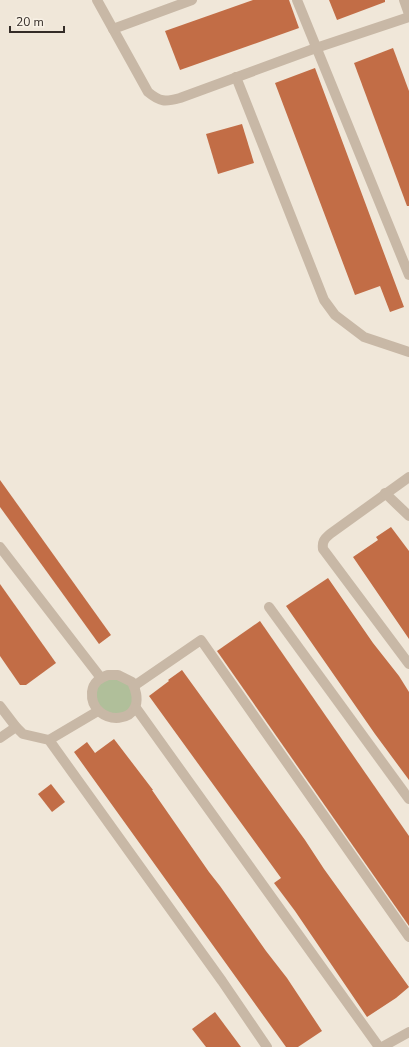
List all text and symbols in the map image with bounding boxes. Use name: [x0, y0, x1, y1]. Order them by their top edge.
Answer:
scale bar: [10, 8, 64, 34]
text: 20 m: [16, 14, 44, 30]

